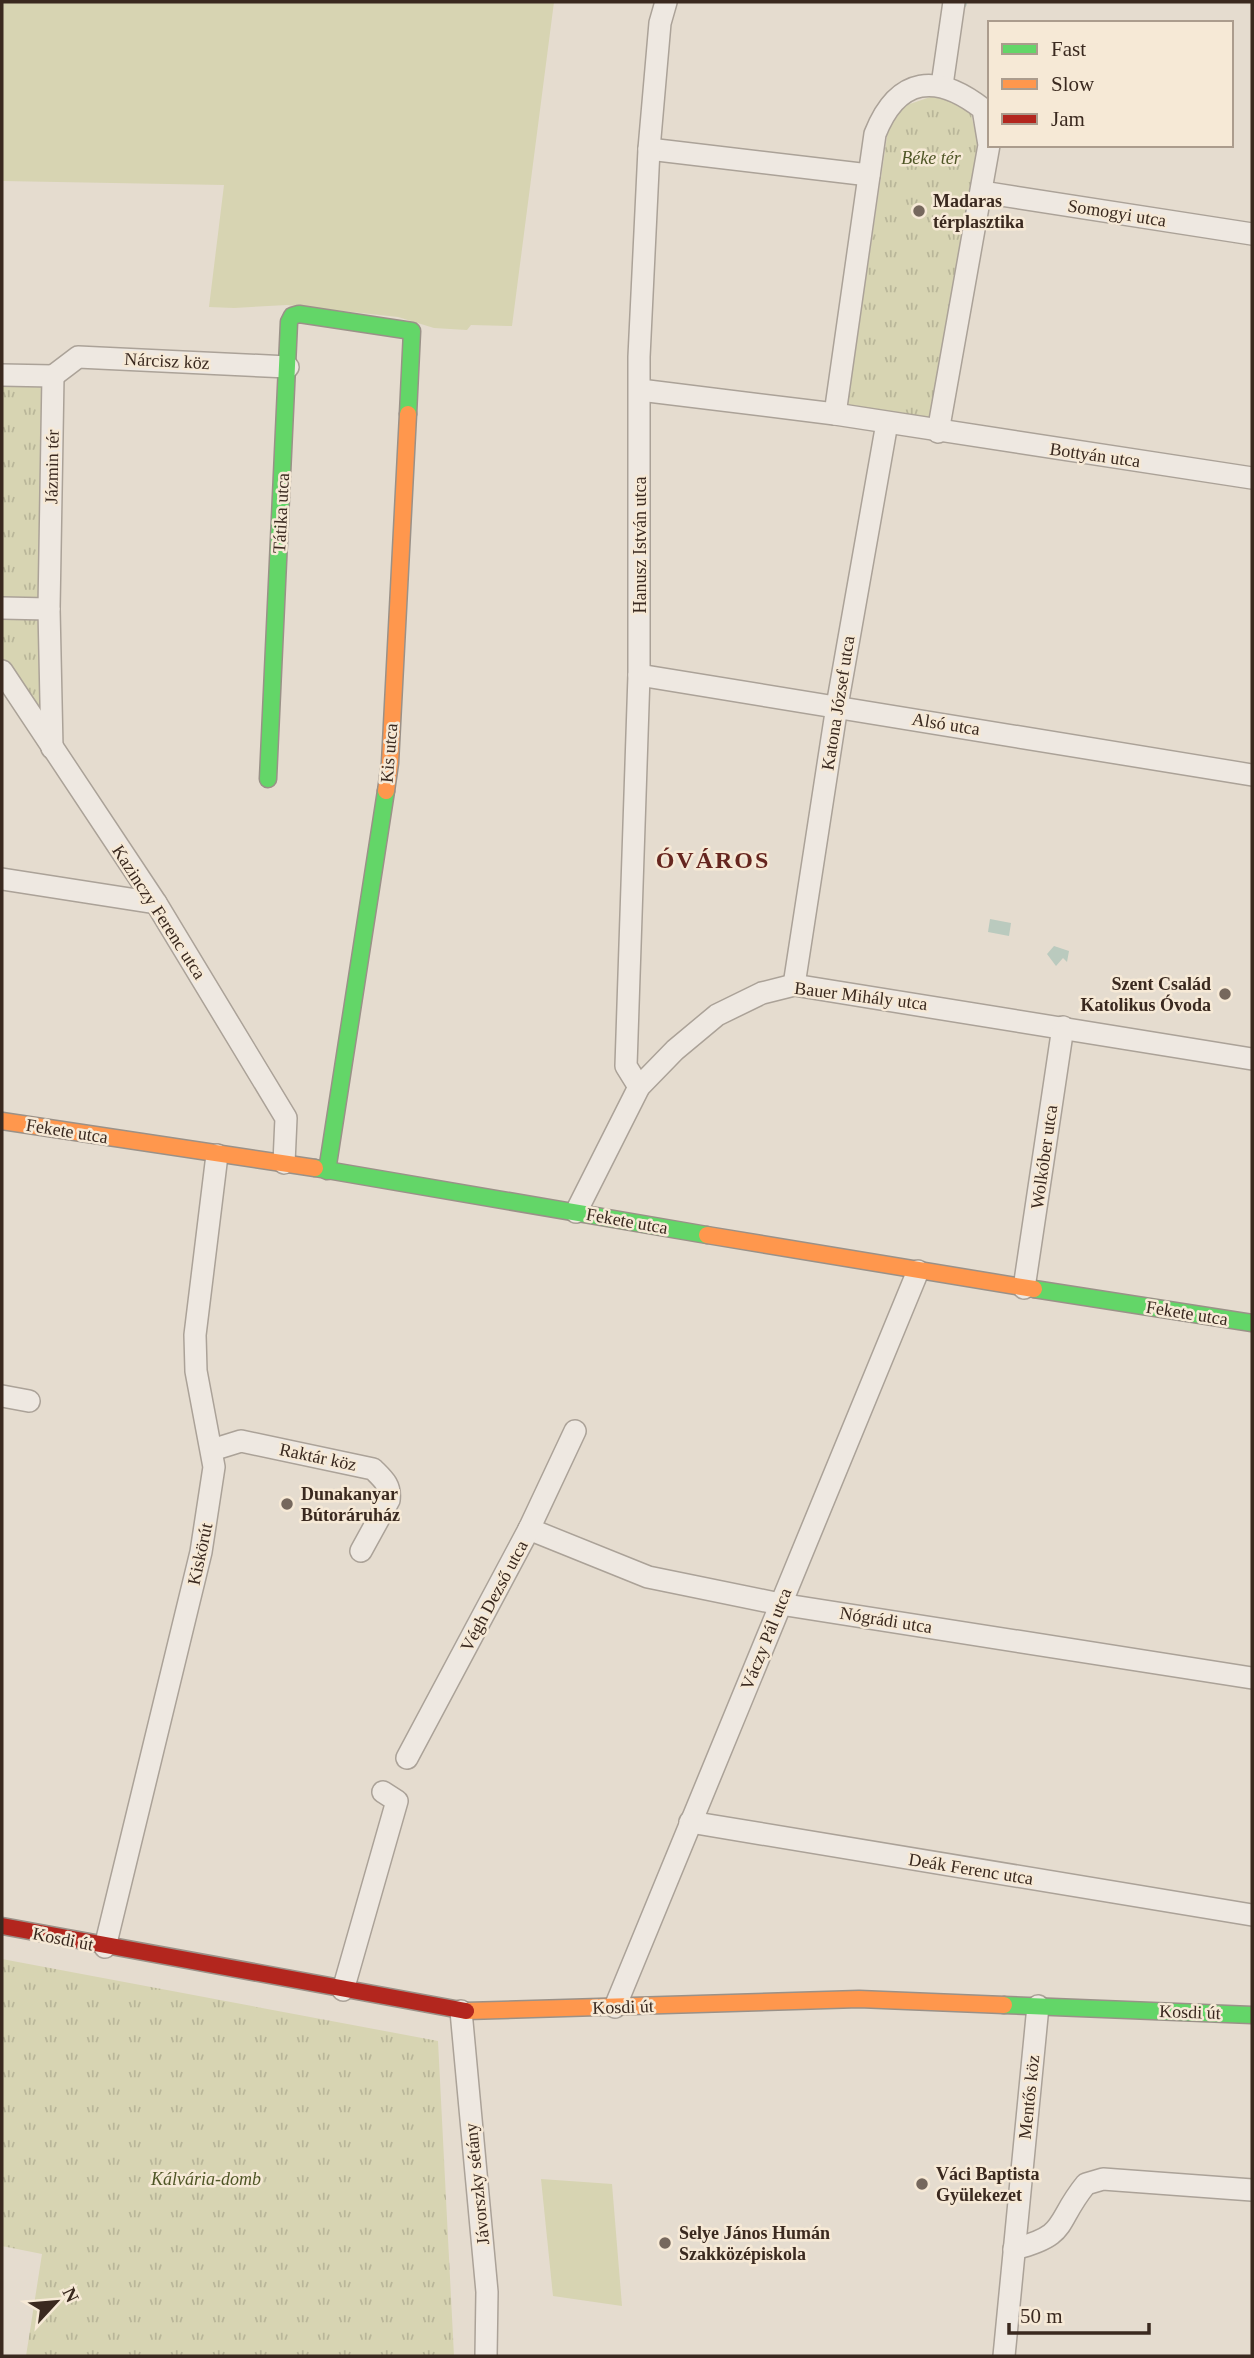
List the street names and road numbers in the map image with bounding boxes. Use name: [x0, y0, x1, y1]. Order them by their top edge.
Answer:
street label: Somogyi utca: [1066, 195, 1168, 231]
street label: Nárcisz köz: [124, 349, 210, 373]
street label: Jázmin tér: [41, 430, 63, 504]
street label: Bottyán utca: [1048, 439, 1142, 471]
street label: Tátika utca: [269, 472, 293, 554]
street label: Hanusz István utca: [630, 477, 650, 613]
street label: Katona József utca: [817, 634, 859, 772]
street label: Alsó utca: [911, 709, 981, 739]
street label: Kis utca: [376, 722, 402, 784]
street label: Kazinczy Ferenc utca: [108, 841, 210, 983]
street label: Bauer Mihály utca: [793, 978, 929, 1014]
street label: Wolkóber utca: [1027, 1104, 1061, 1210]
street label: Fekete utca: [25, 1115, 109, 1147]
street label: Fekete utca: [585, 1204, 669, 1238]
street label: Fekete utca: [1145, 1297, 1229, 1329]
street label: Raktár köz: [278, 1439, 358, 1475]
street label: Kiskörút: [184, 1521, 216, 1587]
street label: Végh Dezső utca: [456, 1537, 532, 1655]
street label: Váczy Pál utca: [737, 1585, 795, 1693]
street label: Nógrádi utca: [838, 1603, 934, 1637]
street label: Deák Ferenc utca: [907, 1849, 1035, 1889]
street label: Kosdi út: [31, 1923, 95, 1955]
street label: Kosdi út: [592, 1996, 654, 2018]
street label: Kosdi út: [1159, 2001, 1221, 2023]
street label: Mentős köz: [1015, 2054, 1043, 2140]
street label: Jávorszky sétány: [461, 2122, 493, 2246]

